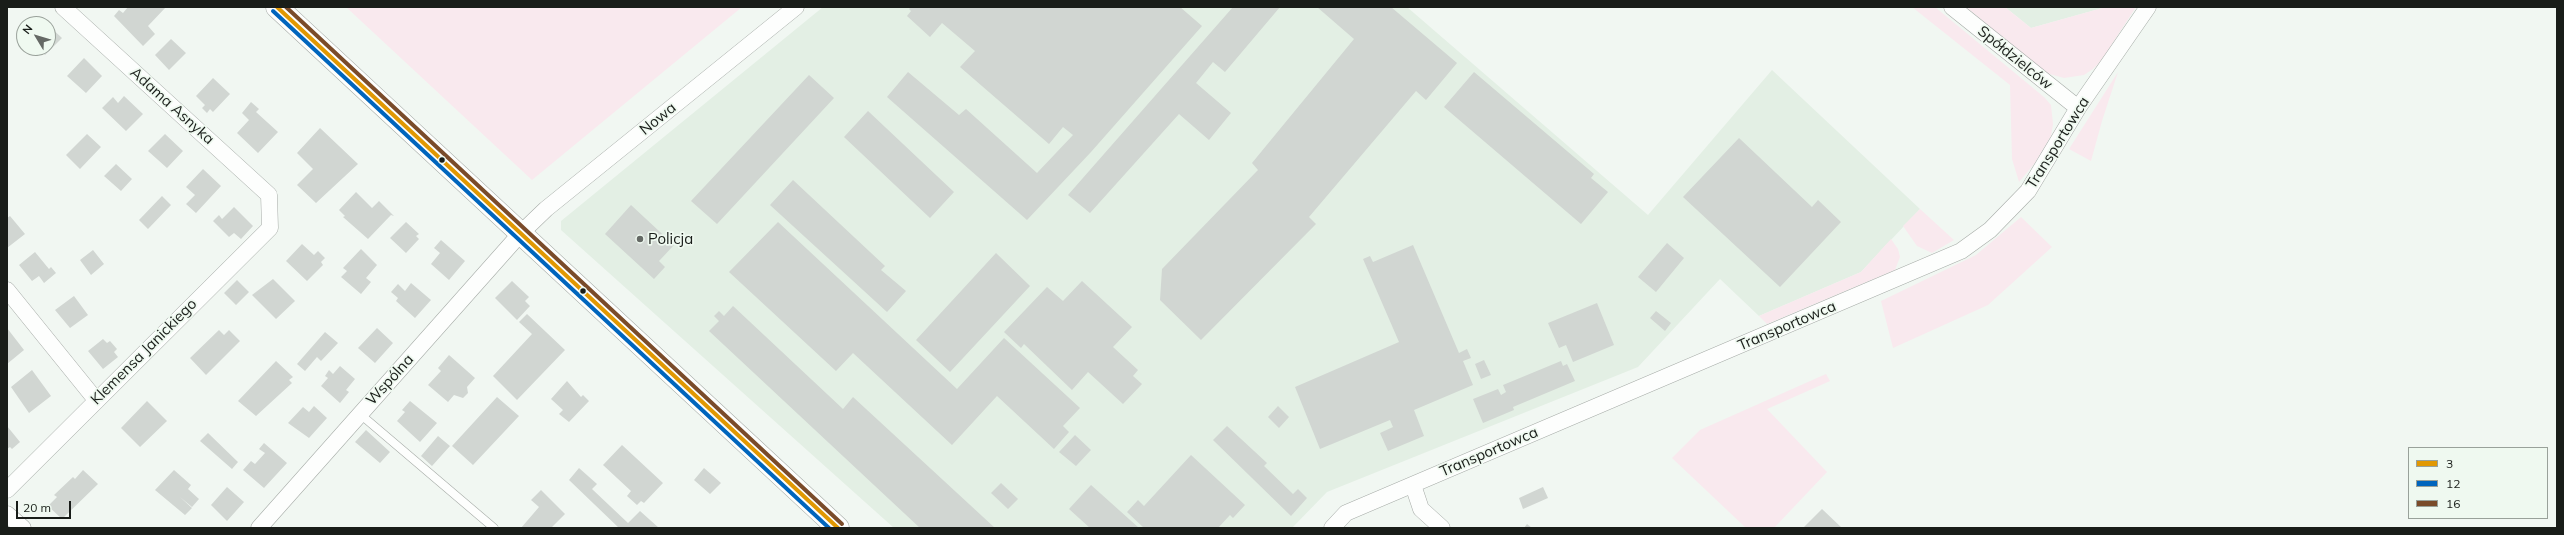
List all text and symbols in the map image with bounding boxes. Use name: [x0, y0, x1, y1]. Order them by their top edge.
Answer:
north arrow: [16, 16, 56, 56]
text: N: [19, 22, 35, 37]
street label: Spółdzielców: [1974, 22, 2056, 94]
street label: Adama Asnyka: [126, 64, 218, 148]
street label: Transportowca: [2023, 94, 2093, 192]
street label: Nowa: [636, 99, 680, 139]
unlabelled marker: [437, 155, 447, 165]
place label: Policja: [648, 230, 693, 248]
marker: Policja: [635, 234, 645, 244]
unlabelled marker: [578, 286, 588, 296]
street label: Klemensa Janickiego: [87, 295, 201, 409]
street label: Transportowca: [1735, 297, 1839, 355]
street label: Wspólna: [363, 351, 417, 409]
street label: Transportowca: [1437, 423, 1541, 481]
legend: [2408, 447, 2548, 519]
text: 3: [2446, 456, 2453, 471]
text: 12: [2446, 476, 2460, 491]
scale bar: [18, 493, 73, 519]
text: 16: [2446, 496, 2460, 511]
text: 20 m: [23, 500, 51, 515]

